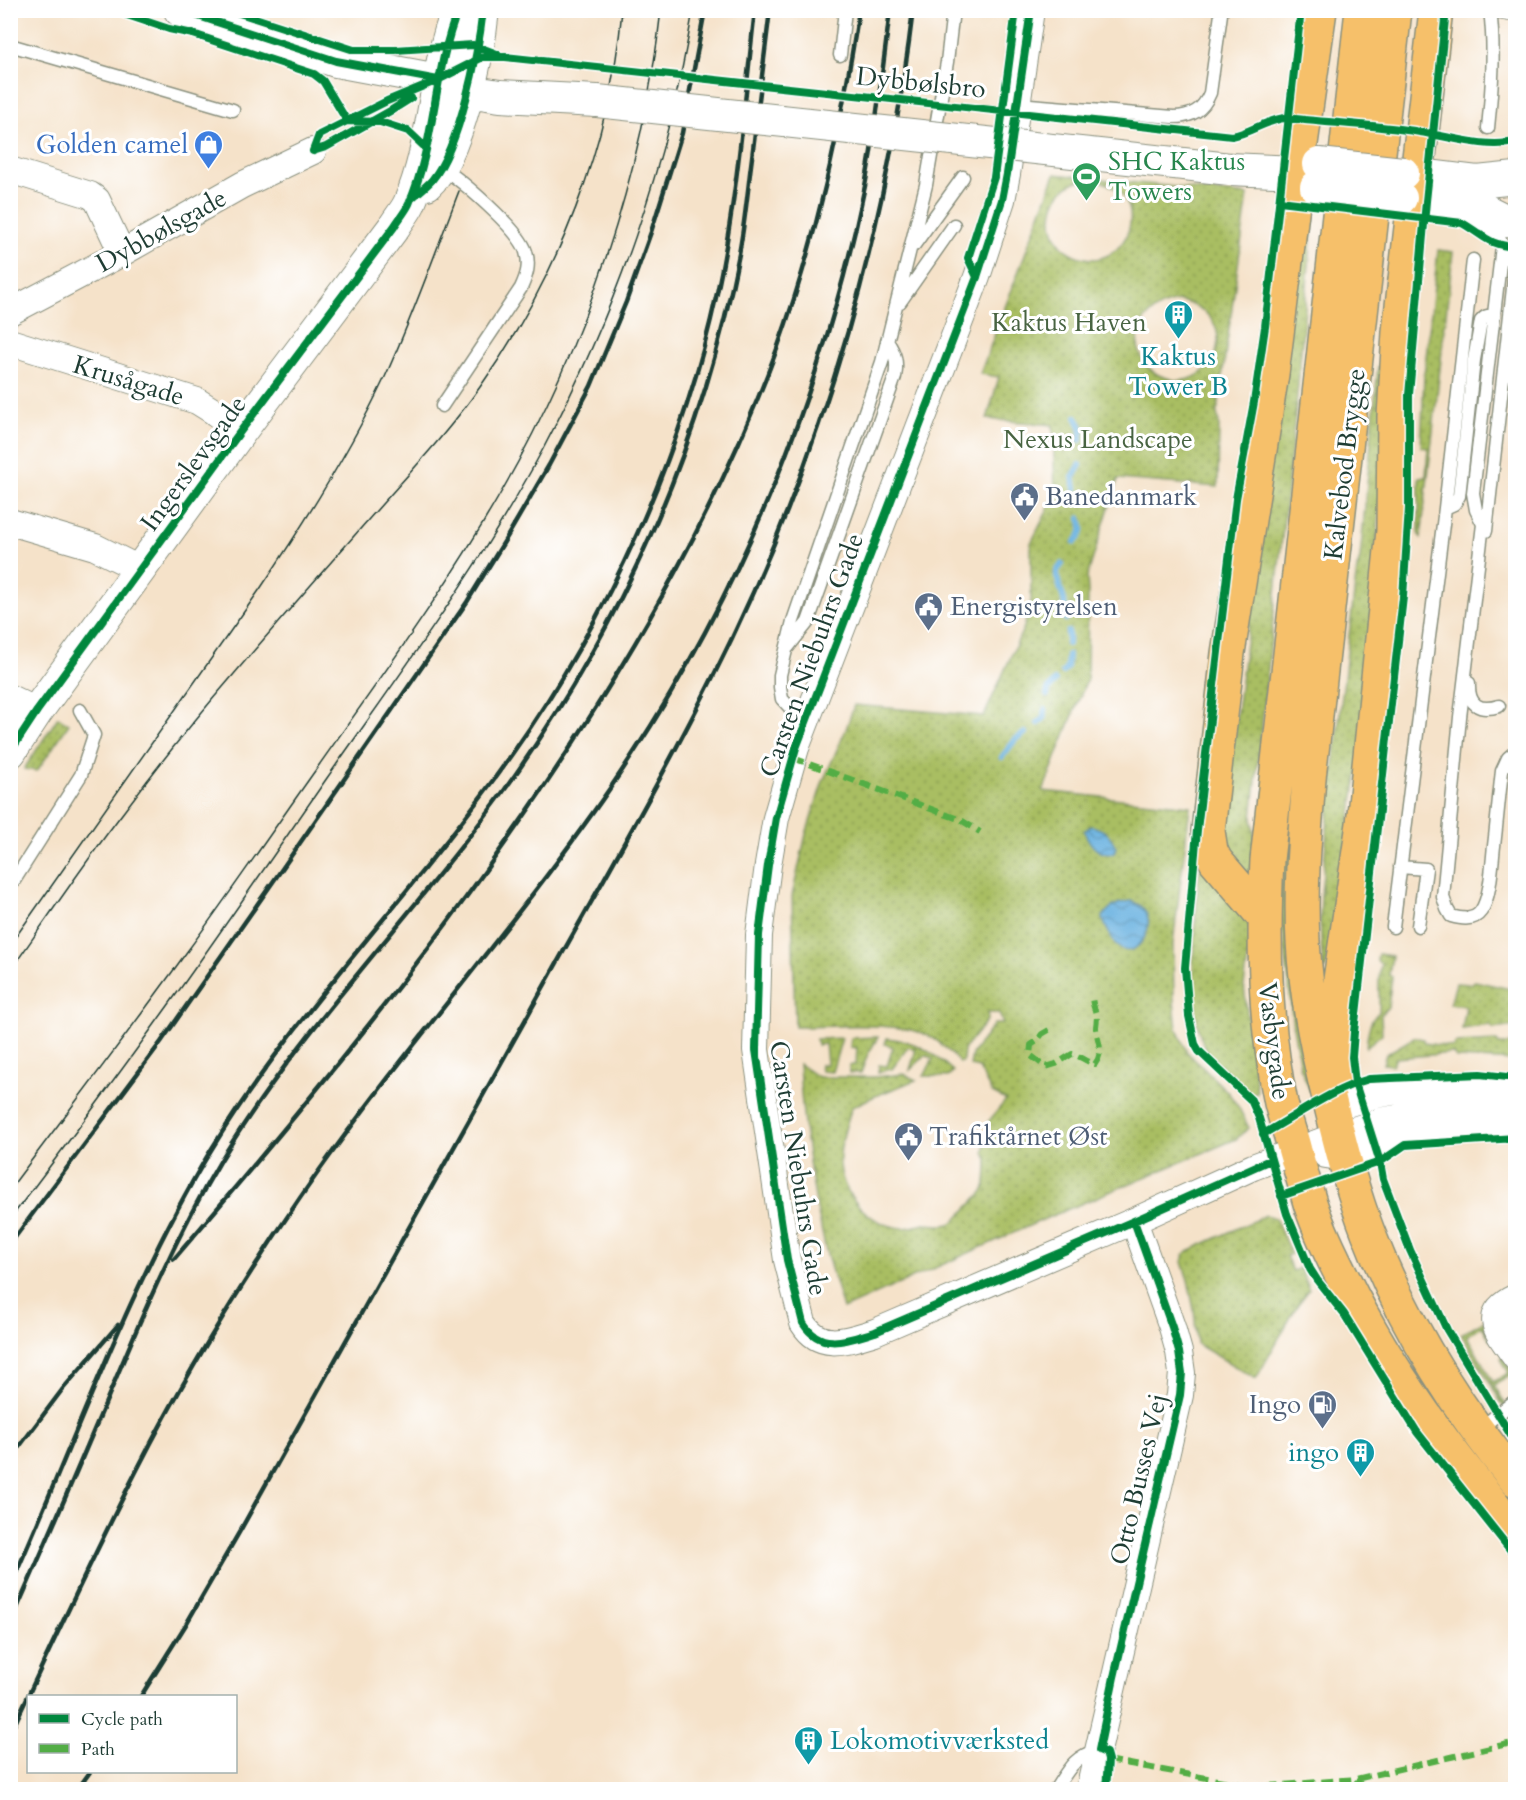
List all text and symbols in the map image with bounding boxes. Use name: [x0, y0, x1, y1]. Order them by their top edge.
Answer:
street label: Dybbølsbro: [854, 58, 988, 107]
place label: Golden camel: [36, 127, 188, 162]
shop icon: Golden camel: [193, 128, 225, 170]
place label: SHC Kaktus Towers: [1108, 144, 1245, 209]
sports icon: SHC Kaktus Towers: [1071, 160, 1103, 202]
street label: Dybbølsgade: [90, 180, 233, 281]
building icon: Kaktus Tower B: [1162, 298, 1194, 340]
park label: Kaktus Haven: [991, 305, 1147, 340]
place label: Kaktus Tower B: [1128, 339, 1228, 404]
street label: Krusågade: [69, 347, 189, 414]
street label: Kalvebod Brygge: [1315, 366, 1374, 562]
street label: Ingerslevsgade: [132, 388, 255, 538]
park label: Nexus Landscape: [1003, 422, 1193, 457]
place label: Banedanmark: [1045, 479, 1197, 514]
public building icon: Banedanmark: [1008, 480, 1040, 522]
street label: Carsten Niebuhrs Gade: [751, 528, 872, 782]
place label: Energistyrelsen: [950, 589, 1118, 624]
public building icon: Energistyrelsen: [913, 590, 945, 632]
street label: Vasbygade: [1250, 980, 1299, 1102]
street label: Carsten Niebuhrs Gade: [761, 1038, 836, 1298]
place label: Trafiktårnet Øst: [929, 1119, 1107, 1154]
public building icon: Trafiktårnet Øst: [892, 1120, 924, 1162]
place label: Ingo: [1249, 1387, 1301, 1422]
fuel station icon: Ingo: [1306, 1388, 1338, 1430]
street label: Otto Busses Vej: [1102, 1390, 1175, 1568]
place label: ingo: [1288, 1435, 1339, 1470]
building icon: ingo: [1344, 1436, 1376, 1478]
legend: [27, 1695, 237, 1773]
text: Cycle path: [81, 1707, 163, 1732]
place label: Lokomotivværksted: [830, 1723, 1049, 1758]
building icon: Lokomotivværksted: [793, 1724, 825, 1766]
text: Path: [81, 1737, 115, 1762]

